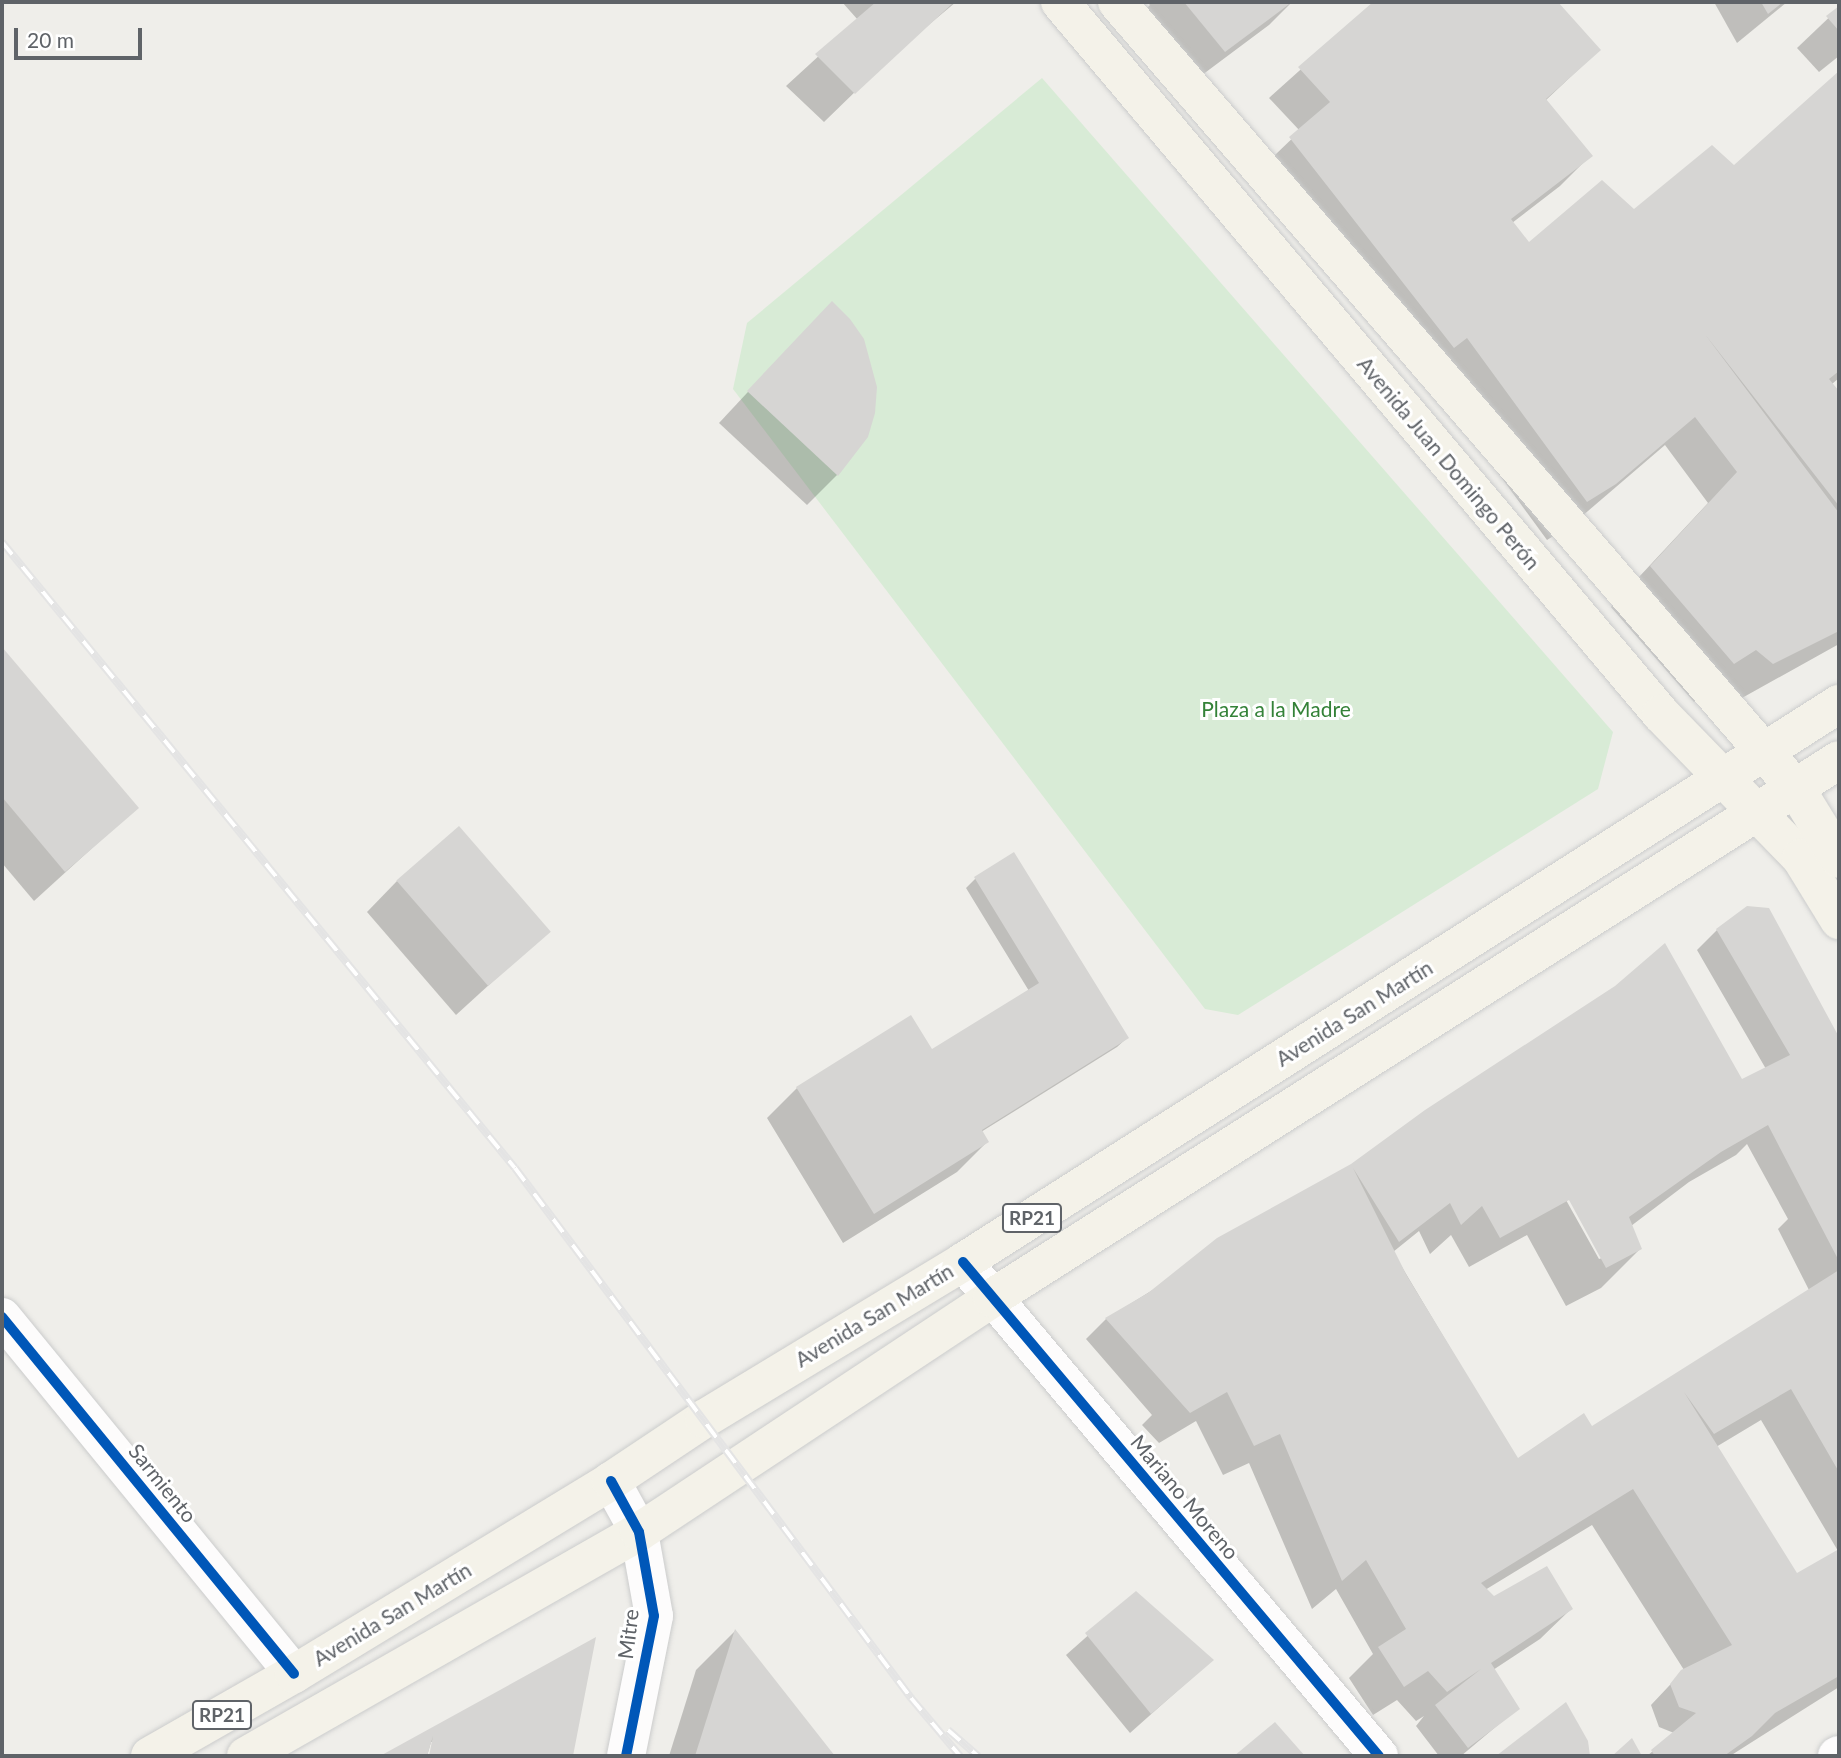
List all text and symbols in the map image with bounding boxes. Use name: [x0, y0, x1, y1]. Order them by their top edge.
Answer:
scale bar: [18, 14, 145, 58]
text: 20 m: [27, 27, 74, 52]
street label: Avenida Juan Domingo Perón: [1352, 351, 1546, 575]
park label: Plaza a la Madre: [1201, 696, 1351, 722]
street label: Avenida San Martín: [1271, 955, 1437, 1071]
road number: RP21: [1000, 1202, 1064, 1234]
street label: Avenida San Martín: [790, 1258, 958, 1372]
street label: Mariano Moreno: [1126, 1430, 1244, 1564]
street label: Sarmiento: [124, 1439, 202, 1527]
street label: Avenida San Martín: [308, 1557, 476, 1671]
street label: Mitre: [612, 1608, 644, 1660]
road number: RP21: [190, 1700, 254, 1730]

